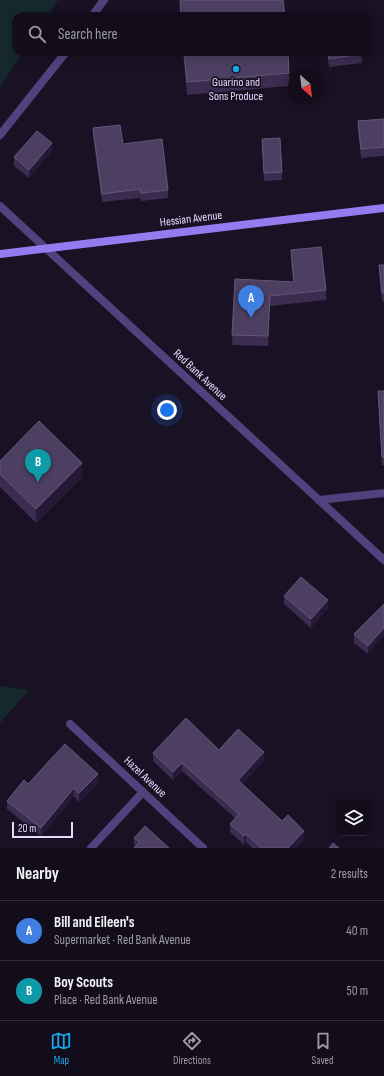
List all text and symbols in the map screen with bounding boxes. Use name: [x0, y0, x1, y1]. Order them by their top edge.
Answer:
search box: [12, 12, 372, 56]
icon: search: [26, 23, 48, 45]
text: Search here: [58, 25, 118, 44]
marker: Guarino and Sons Produce: [231, 64, 241, 74]
north arrow: [288, 68, 324, 104]
place label: Guarino and Sons Produce: [209, 75, 263, 104]
street label: Hessian Avenue: [159, 208, 223, 230]
pin: A: [238, 285, 264, 318]
street label: Red Bank Avenue: [170, 346, 230, 404]
your location: [157, 400, 177, 420]
pin: B: [25, 449, 51, 482]
street label: Hazel Avenue: [120, 753, 170, 801]
map controls: [336, 800, 372, 836]
button: layers: [336, 800, 372, 836]
scale bar: [12, 820, 73, 839]
text: 20 m: [18, 822, 36, 835]
text: Nearby: [16, 864, 59, 884]
text: 2 results: [331, 866, 368, 882]
text: Bill and Eileen's: [54, 913, 134, 932]
text: A: [26, 923, 32, 939]
text: 40 m: [346, 923, 368, 939]
text: Supermarket · Red Bank Avenue: [54, 932, 191, 948]
text: Boy Scouts: [54, 973, 113, 992]
text: B: [26, 983, 32, 999]
text: 50 m: [347, 983, 368, 999]
text: Place · Red Bank Avenue: [54, 992, 158, 1008]
tab: Map: [50, 1030, 72, 1067]
tab: Directions: [173, 1030, 211, 1067]
tab: Saved: [312, 1030, 334, 1067]

